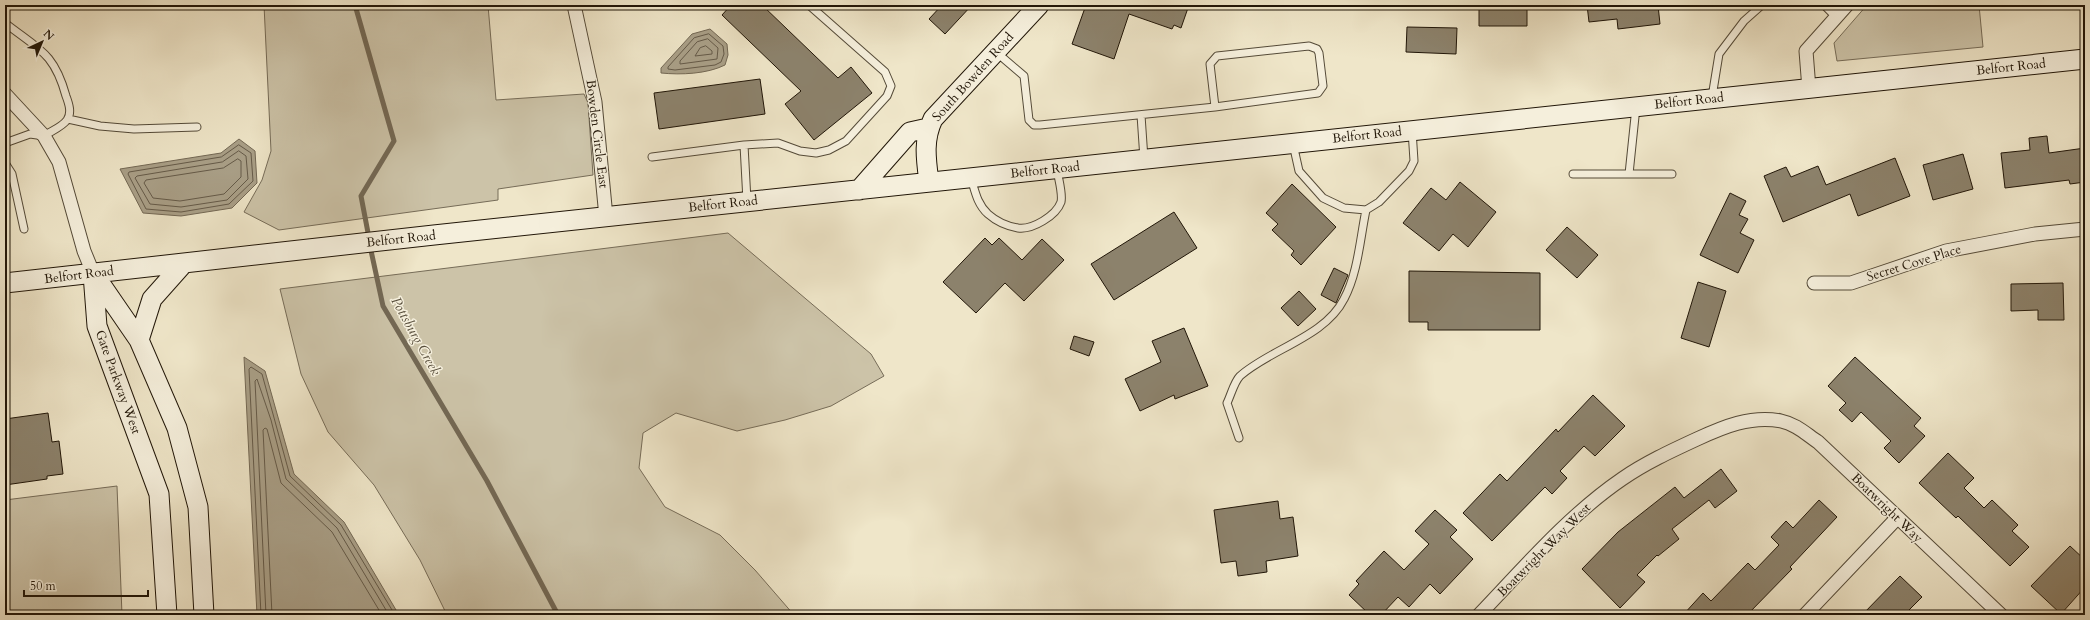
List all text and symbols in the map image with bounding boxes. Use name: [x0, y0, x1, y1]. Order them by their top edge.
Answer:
north arrow: [22, 22, 62, 62]
text: N: [40, 26, 58, 44]
street label: South Bowden Road: [928, 29, 1018, 125]
street label: Belfort Road: [1975, 54, 2047, 80]
street label: Bowden Circle East: [581, 79, 613, 189]
street label: Belfort Road: [1653, 88, 1725, 114]
street label: Belfort Road: [1331, 122, 1403, 148]
street label: Belfort Road: [1009, 157, 1081, 183]
street label: Belfort Road: [687, 191, 759, 217]
street label: Belfort Road: [365, 226, 437, 252]
street label: Secret Cove Place: [1865, 240, 1964, 286]
street label: Belfort Road: [43, 262, 115, 288]
water label: Pottsburg Creek: [387, 293, 445, 379]
street label: Gate Parkway West: [91, 327, 145, 437]
street label: Boatwright Way: [1847, 469, 1927, 547]
street label: Boatwright Way West: [1493, 499, 1595, 601]
scale bar: [24, 572, 148, 598]
text: 50 m: [30, 578, 57, 594]

